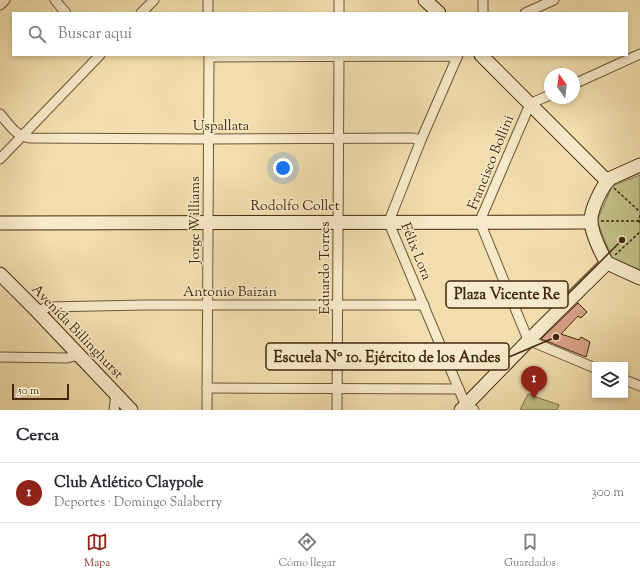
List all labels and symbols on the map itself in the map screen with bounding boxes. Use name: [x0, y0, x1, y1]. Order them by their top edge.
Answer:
north arrow: [544, 68, 580, 104]
street label: Francisco Bollini: [464, 112, 520, 213]
street label: Uspallata: [193, 117, 250, 137]
your location: [273, 158, 293, 178]
street label: Jorge Williams: [186, 176, 206, 265]
street label: Rodolfo Collet: [250, 197, 340, 217]
street label: Félix Lora: [395, 220, 436, 284]
street label: Eduardo Torres: [316, 221, 336, 315]
street label: Avenida Billinghurst: [26, 281, 127, 384]
callout: Plaza Vicente Re: [446, 281, 568, 308]
street label: Antonio Baizán: [183, 283, 277, 303]
text: Plaza Vicente Re: [454, 285, 560, 306]
callout: Escuela Nº 10. Ejército de los Andes: [266, 343, 509, 370]
text: Escuela Nº 10. Ejército de los Andes: [274, 348, 501, 369]
pin: 1: [521, 366, 547, 399]
scale bar: [12, 382, 69, 401]

